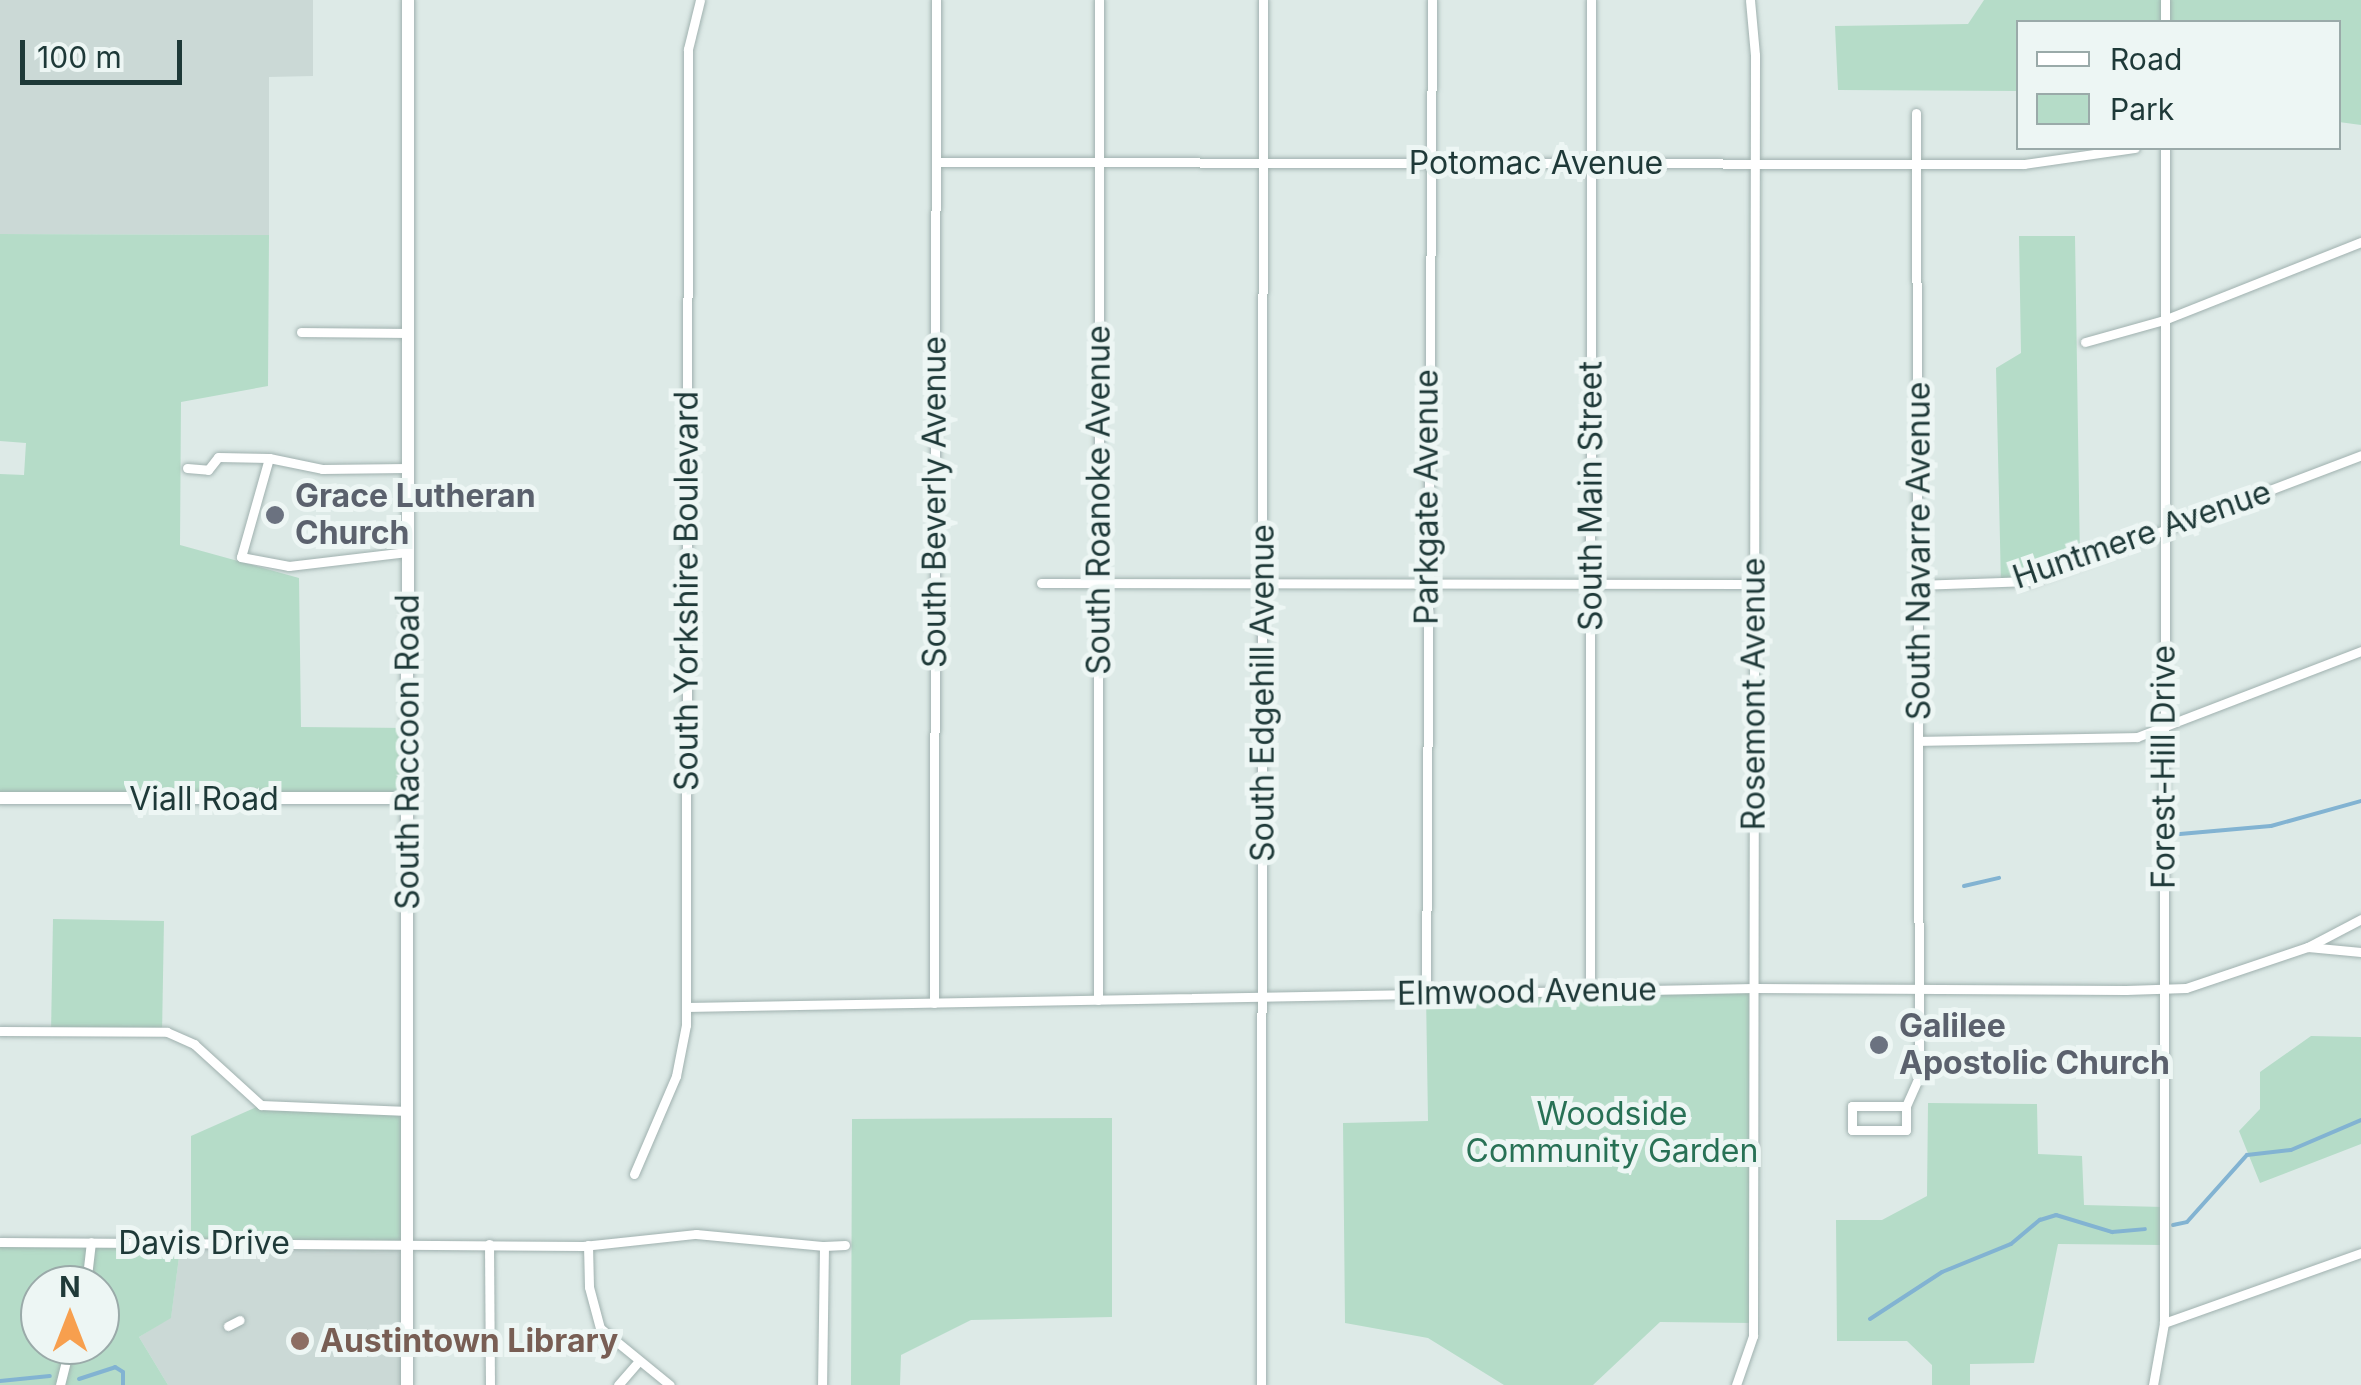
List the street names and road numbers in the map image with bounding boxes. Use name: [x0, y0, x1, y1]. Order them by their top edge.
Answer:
street label: Potomac Avenue: [1409, 144, 1663, 182]
street label: South Roanoke Avenue: [1080, 325, 1118, 675]
street label: South Beverly Avenue: [916, 336, 954, 668]
street label: South Main Street: [1572, 361, 1610, 631]
street label: Parkgate Avenue: [1408, 369, 1446, 625]
street label: South Navarre Avenue: [1900, 382, 1938, 720]
street label: South Yorkshire Boulevard: [668, 391, 706, 791]
street label: Huntmere Avenue: [2008, 473, 2276, 597]
street label: South Edgehill Avenue: [1244, 524, 1282, 862]
street label: Rosemont Avenue: [1735, 558, 1773, 830]
street label: South Raccoon Road: [389, 594, 427, 910]
street label: Forest-Hill Drive: [2145, 645, 2183, 889]
street label: Viall Road: [129, 780, 279, 818]
street label: Elmwood Avenue: [1397, 971, 1657, 1013]
street label: Davis Drive: [118, 1224, 290, 1262]

